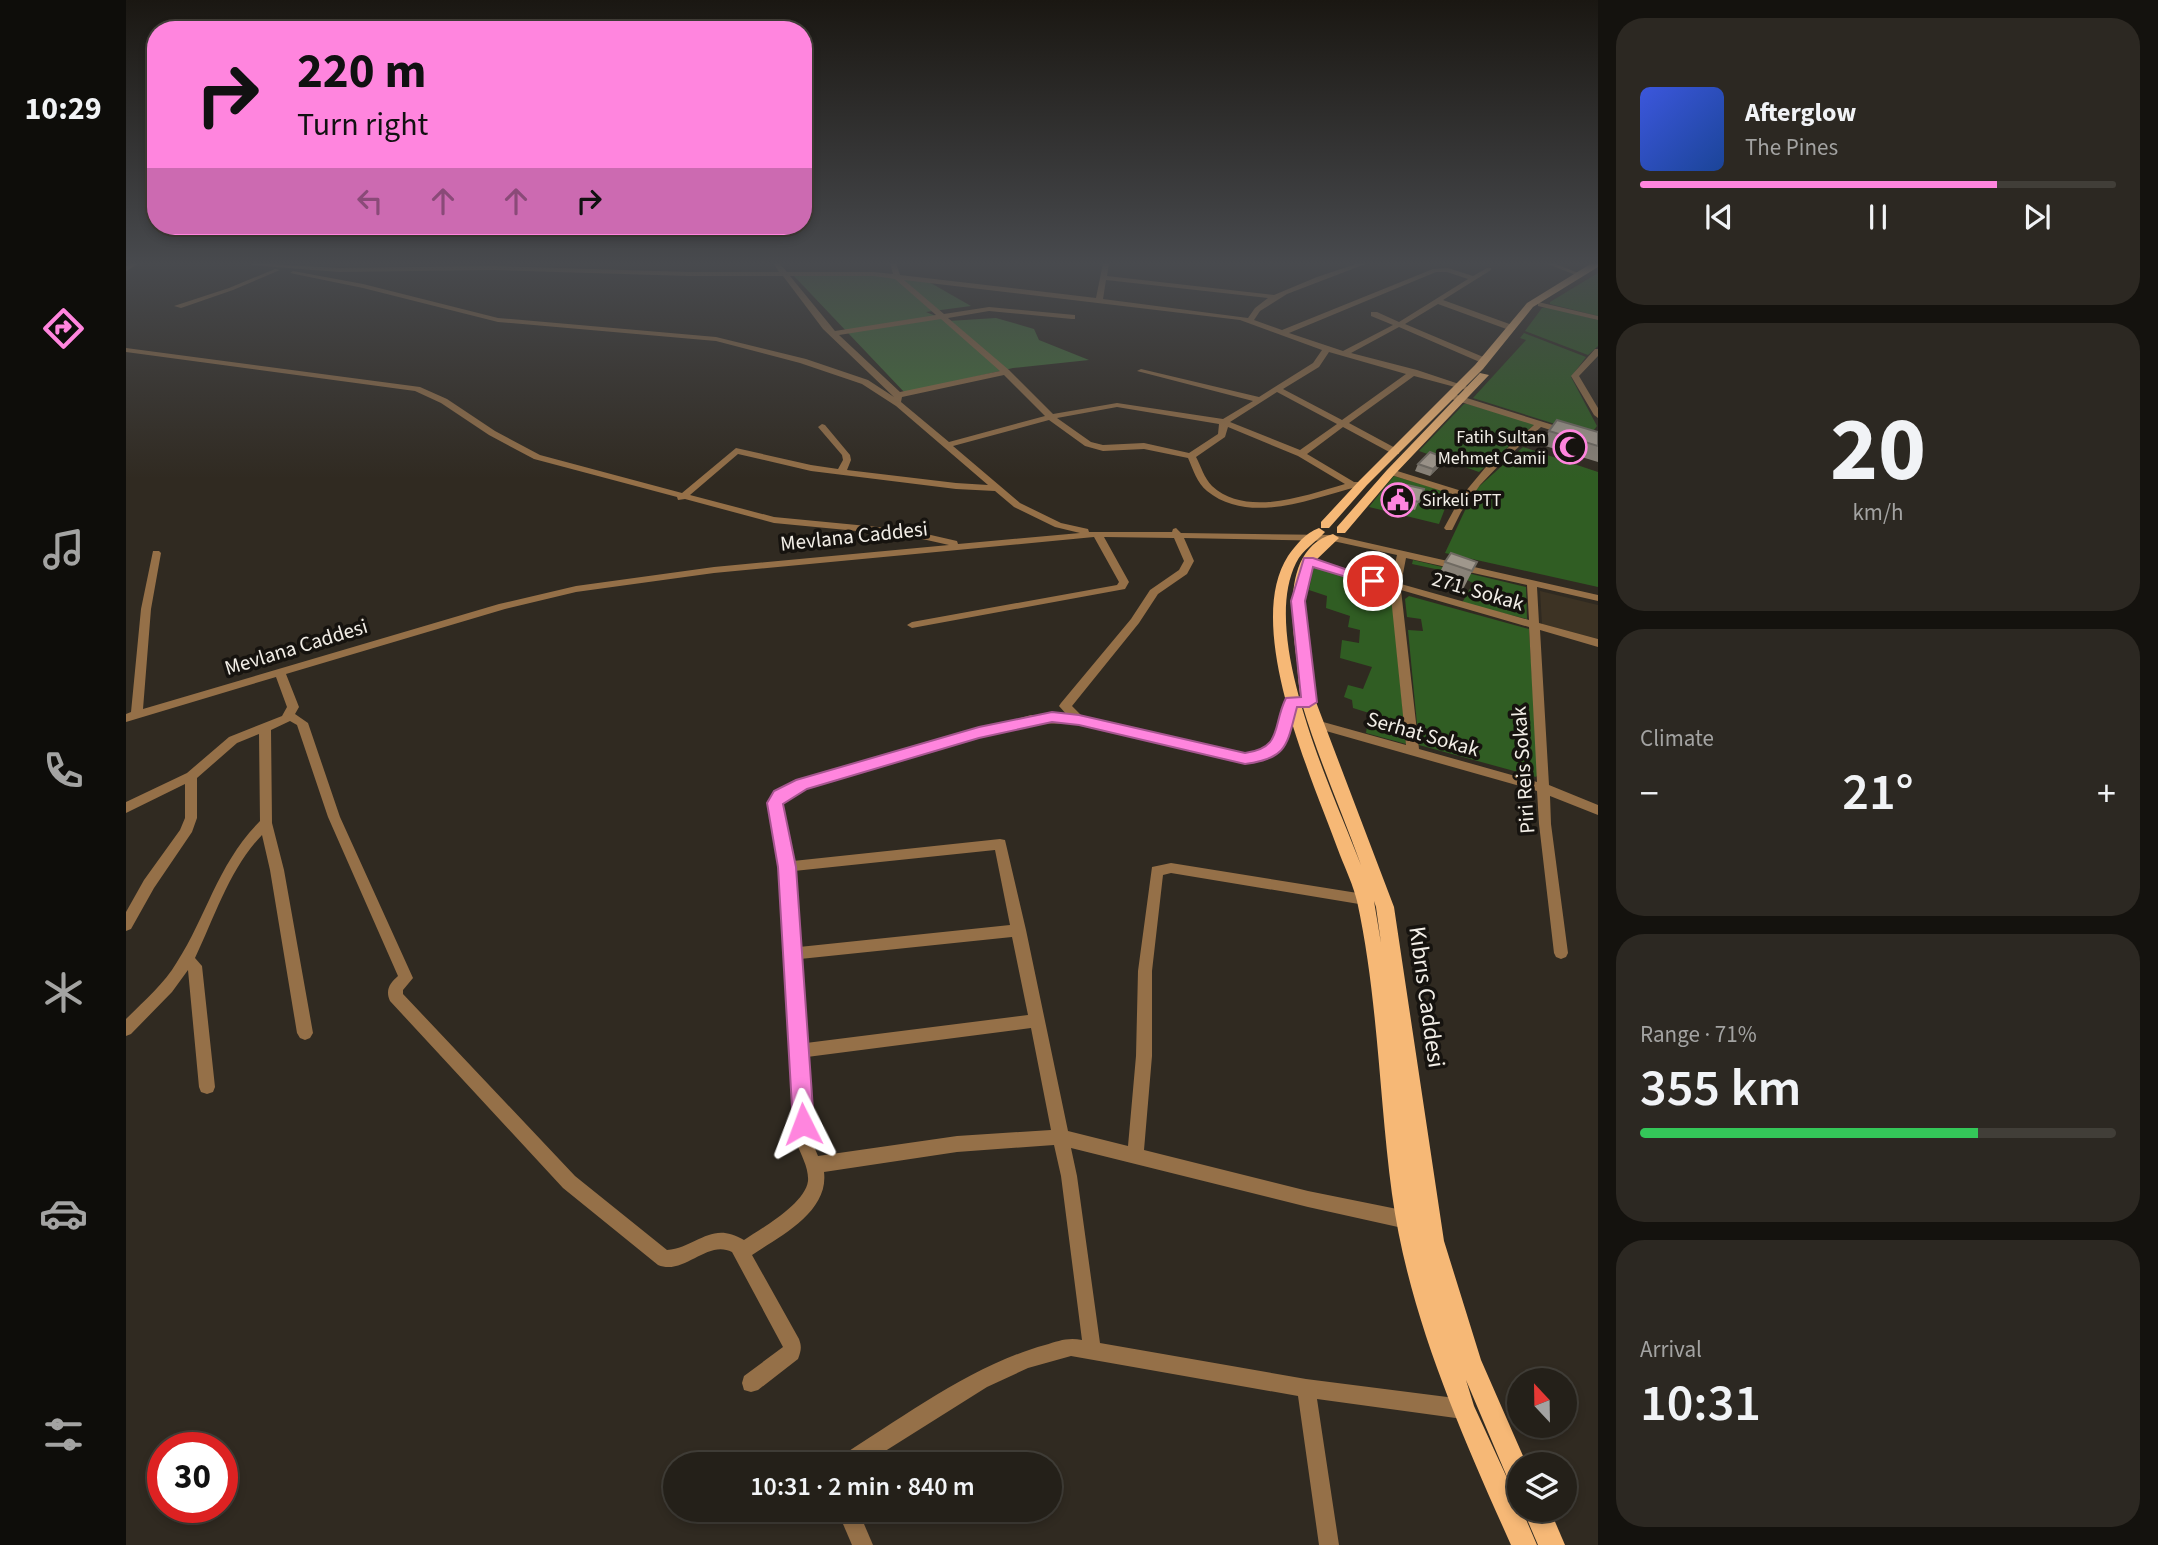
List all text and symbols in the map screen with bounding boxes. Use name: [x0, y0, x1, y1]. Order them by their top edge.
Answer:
text: 220 m: [297, 37, 426, 107]
icon: right: [182, 49, 273, 140]
text: 10:29: [24, 86, 102, 132]
text: Afterglow: [1745, 94, 1856, 131]
text: Turn right: [297, 102, 428, 148]
text: The Pines: [1745, 131, 1838, 164]
icon: left: [351, 182, 389, 220]
icon: ahead: [424, 182, 462, 220]
icon: ahead: [497, 182, 535, 220]
icon: right: [570, 182, 608, 220]
icon: previous: [1700, 198, 1738, 236]
icon: pause: [1859, 198, 1897, 236]
icon: next: [2018, 198, 2056, 236]
icon: directions: [39, 304, 88, 353]
text: 20: [1830, 386, 1926, 515]
place label: Fatih Sultan Mehmet Camii: [1438, 425, 1546, 471]
mosque icon: Fatih Sultan Mehmet Camii: [1551, 428, 1589, 466]
public building icon: Sirkeli PTT: [1379, 481, 1417, 519]
place label: Sirkeli PTT: [1422, 488, 1502, 513]
text: km/h: [1852, 496, 1904, 529]
street label: Mevlana Caddesi: [779, 513, 929, 559]
icon: music: [39, 525, 88, 574]
pin: [1343, 551, 1403, 611]
icon: arrive: [1354, 562, 1392, 600]
street label: 271. Sokak: [1428, 564, 1528, 619]
street label: Mevlana Caddesi: [221, 611, 371, 683]
street label: Serhat Sokak: [1363, 704, 1483, 765]
street label: Piri Reis Sokak: [1504, 705, 1542, 835]
text: Climate: [1640, 722, 1714, 755]
icon: phone: [39, 746, 88, 795]
text: 21°: [1842, 756, 1914, 830]
text: −: [1640, 767, 1659, 821]
text: +: [2097, 767, 2116, 821]
street label: Kıbrıs Caddesi: [1399, 924, 1454, 1070]
icon: climate: [39, 968, 88, 1017]
text: Range · 71%: [1640, 1018, 1757, 1051]
text: 355 km: [1640, 1052, 1801, 1126]
position arrow: [766, 1087, 840, 1161]
icon: car: [39, 1189, 88, 1238]
text: Arrival: [1640, 1333, 1702, 1366]
text: 10:31: [1640, 1367, 1761, 1441]
north arrow: [1507, 1368, 1577, 1438]
map controls: [1507, 1368, 1577, 1522]
icon: filters: [39, 1410, 88, 1459]
speed limit sign: 30: [147, 1432, 238, 1523]
button: layers: [1507, 1452, 1577, 1522]
text: 10:31 · 2 min · 840 m: [750, 1468, 975, 1505]

